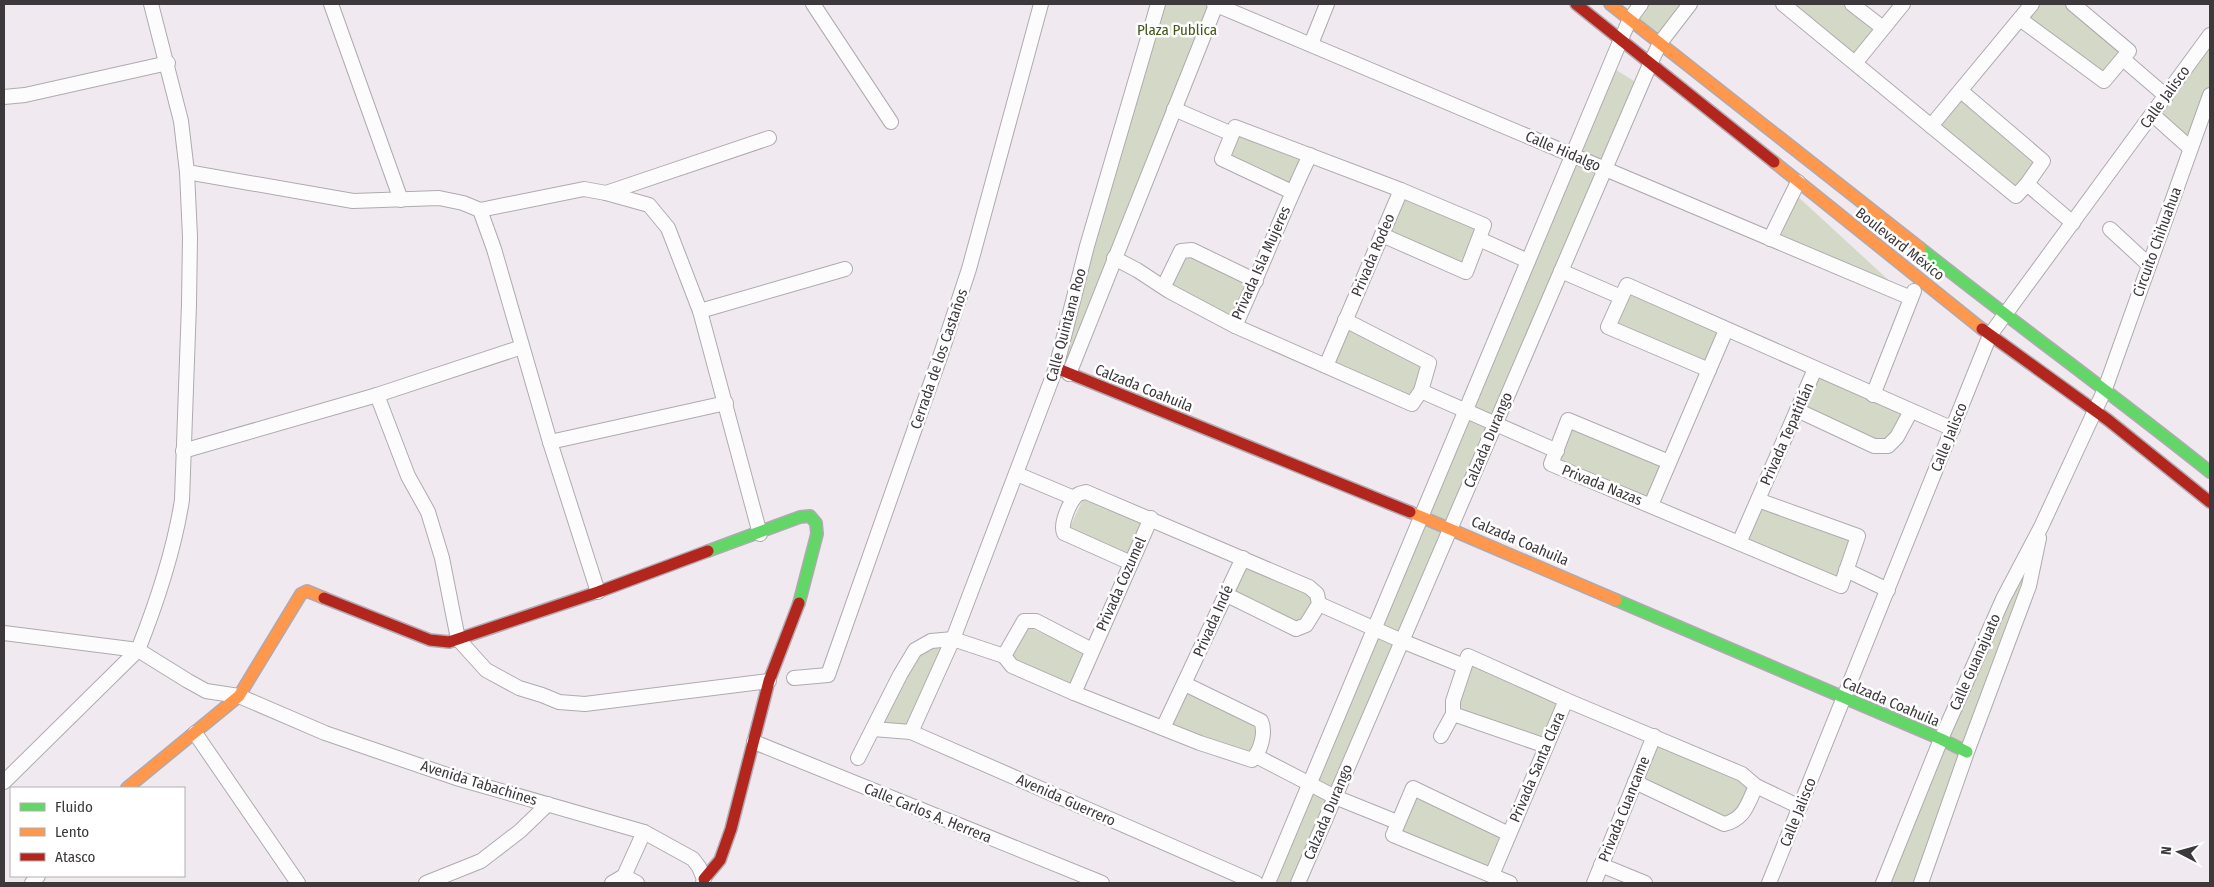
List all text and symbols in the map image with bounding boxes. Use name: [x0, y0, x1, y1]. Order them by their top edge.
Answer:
park label: Plaza Publica: [1137, 21, 1217, 39]
street label: Calle Jalisco: [2136, 62, 2194, 132]
street label: Calle Hidalgo: [1523, 127, 1604, 175]
street label: Circuito Chihuahua: [2129, 185, 2185, 299]
street label: Privada Isla Mujeres: [1228, 203, 1294, 323]
street label: Boulevard México: [1852, 204, 1948, 284]
street label: Privada Rodeo: [1347, 211, 1399, 299]
street label: Calle Quintana Roo: [1042, 266, 1090, 384]
street label: Cerrada de los Castaños: [907, 287, 971, 431]
street label: Calzada Coahuila: [1092, 360, 1196, 416]
street label: Privada Tepatitlán: [1756, 380, 1818, 488]
street label: Calzada Durango: [1460, 389, 1516, 490]
street label: Calle Jalisco: [1927, 400, 1971, 474]
street label: Privada Nazas: [1559, 461, 1645, 509]
street label: Calzada Coahuila: [1469, 512, 1571, 570]
street label: Privada Cozumel: [1092, 534, 1150, 634]
street label: Privada Indé: [1189, 582, 1237, 660]
street label: Calle Guanajuato: [1946, 611, 2004, 713]
street label: Calzada Coahuila: [1840, 673, 1942, 731]
street label: Privada Santa Clara: [1506, 709, 1568, 825]
street label: Privada Cuancame: [1595, 754, 1653, 864]
street label: Avenida Tabachines: [418, 757, 540, 809]
street label: Calzada Durango: [1300, 761, 1356, 862]
street label: Avenida Guerrero: [1014, 770, 1118, 830]
street label: Calle Jalisco: [1776, 775, 1820, 849]
street label: Calle Carlos A. Herrera: [862, 779, 994, 847]
legend: [10, 787, 185, 877]
text: Fluido: [55, 798, 93, 816]
text: Lento: [55, 823, 89, 841]
north arrow: [2154, 827, 2204, 877]
text: N: [2158, 846, 2175, 856]
text: Atasco: [55, 848, 95, 866]

